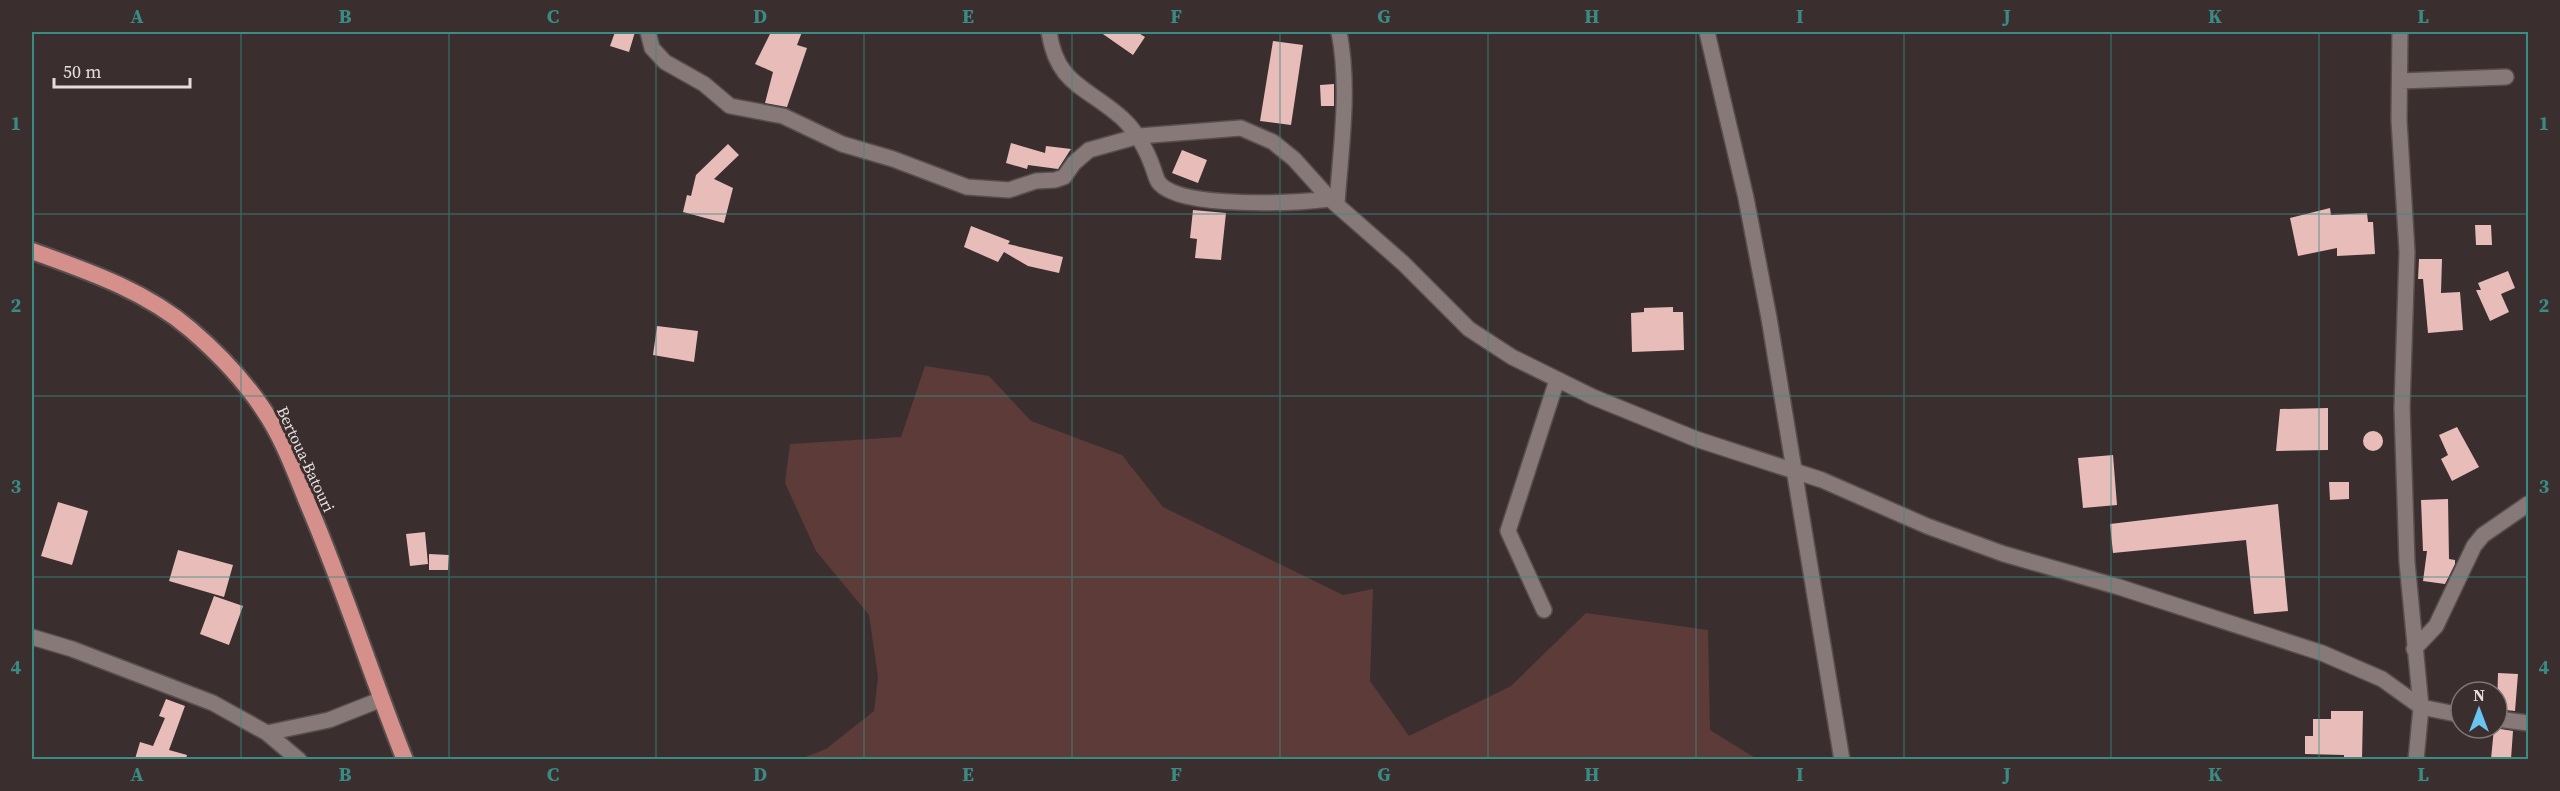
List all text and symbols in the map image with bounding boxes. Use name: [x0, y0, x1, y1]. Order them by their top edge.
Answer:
text: A: [130, 2, 144, 30]
text: B: [338, 2, 352, 30]
text: C: [547, 2, 559, 30]
text: D: [753, 2, 767, 30]
text: E: [962, 2, 974, 30]
text: F: [1170, 2, 1182, 30]
text: G: [1377, 2, 1391, 30]
text: H: [1584, 2, 1600, 30]
text: I: [1796, 2, 1804, 30]
text: J: [2001, 2, 2011, 30]
text: K: [2208, 2, 2222, 30]
text: L: [2417, 2, 2429, 30]
scale bar: [54, 51, 190, 89]
text: 50 m: [63, 59, 101, 84]
text: 1: [11, 109, 21, 137]
text: 1: [2539, 109, 2549, 137]
text: 2: [11, 291, 22, 319]
text: 2: [2539, 291, 2550, 319]
street label: Bertoua-Batouri: [272, 403, 340, 516]
text: 3: [11, 472, 22, 500]
text: 3: [2539, 472, 2550, 500]
text: 4: [11, 653, 22, 681]
text: 4: [2539, 653, 2550, 681]
north arrow: [2449, 680, 2509, 740]
text: N: [2473, 684, 2485, 706]
text: A: [130, 760, 144, 788]
text: B: [338, 760, 352, 788]
text: C: [547, 760, 559, 788]
text: D: [753, 760, 767, 788]
text: E: [962, 760, 974, 788]
text: F: [1170, 760, 1182, 788]
text: G: [1377, 760, 1391, 788]
text: H: [1584, 760, 1600, 788]
text: I: [1796, 760, 1804, 788]
text: J: [2001, 760, 2011, 788]
text: K: [2208, 760, 2222, 788]
text: L: [2417, 760, 2429, 788]

